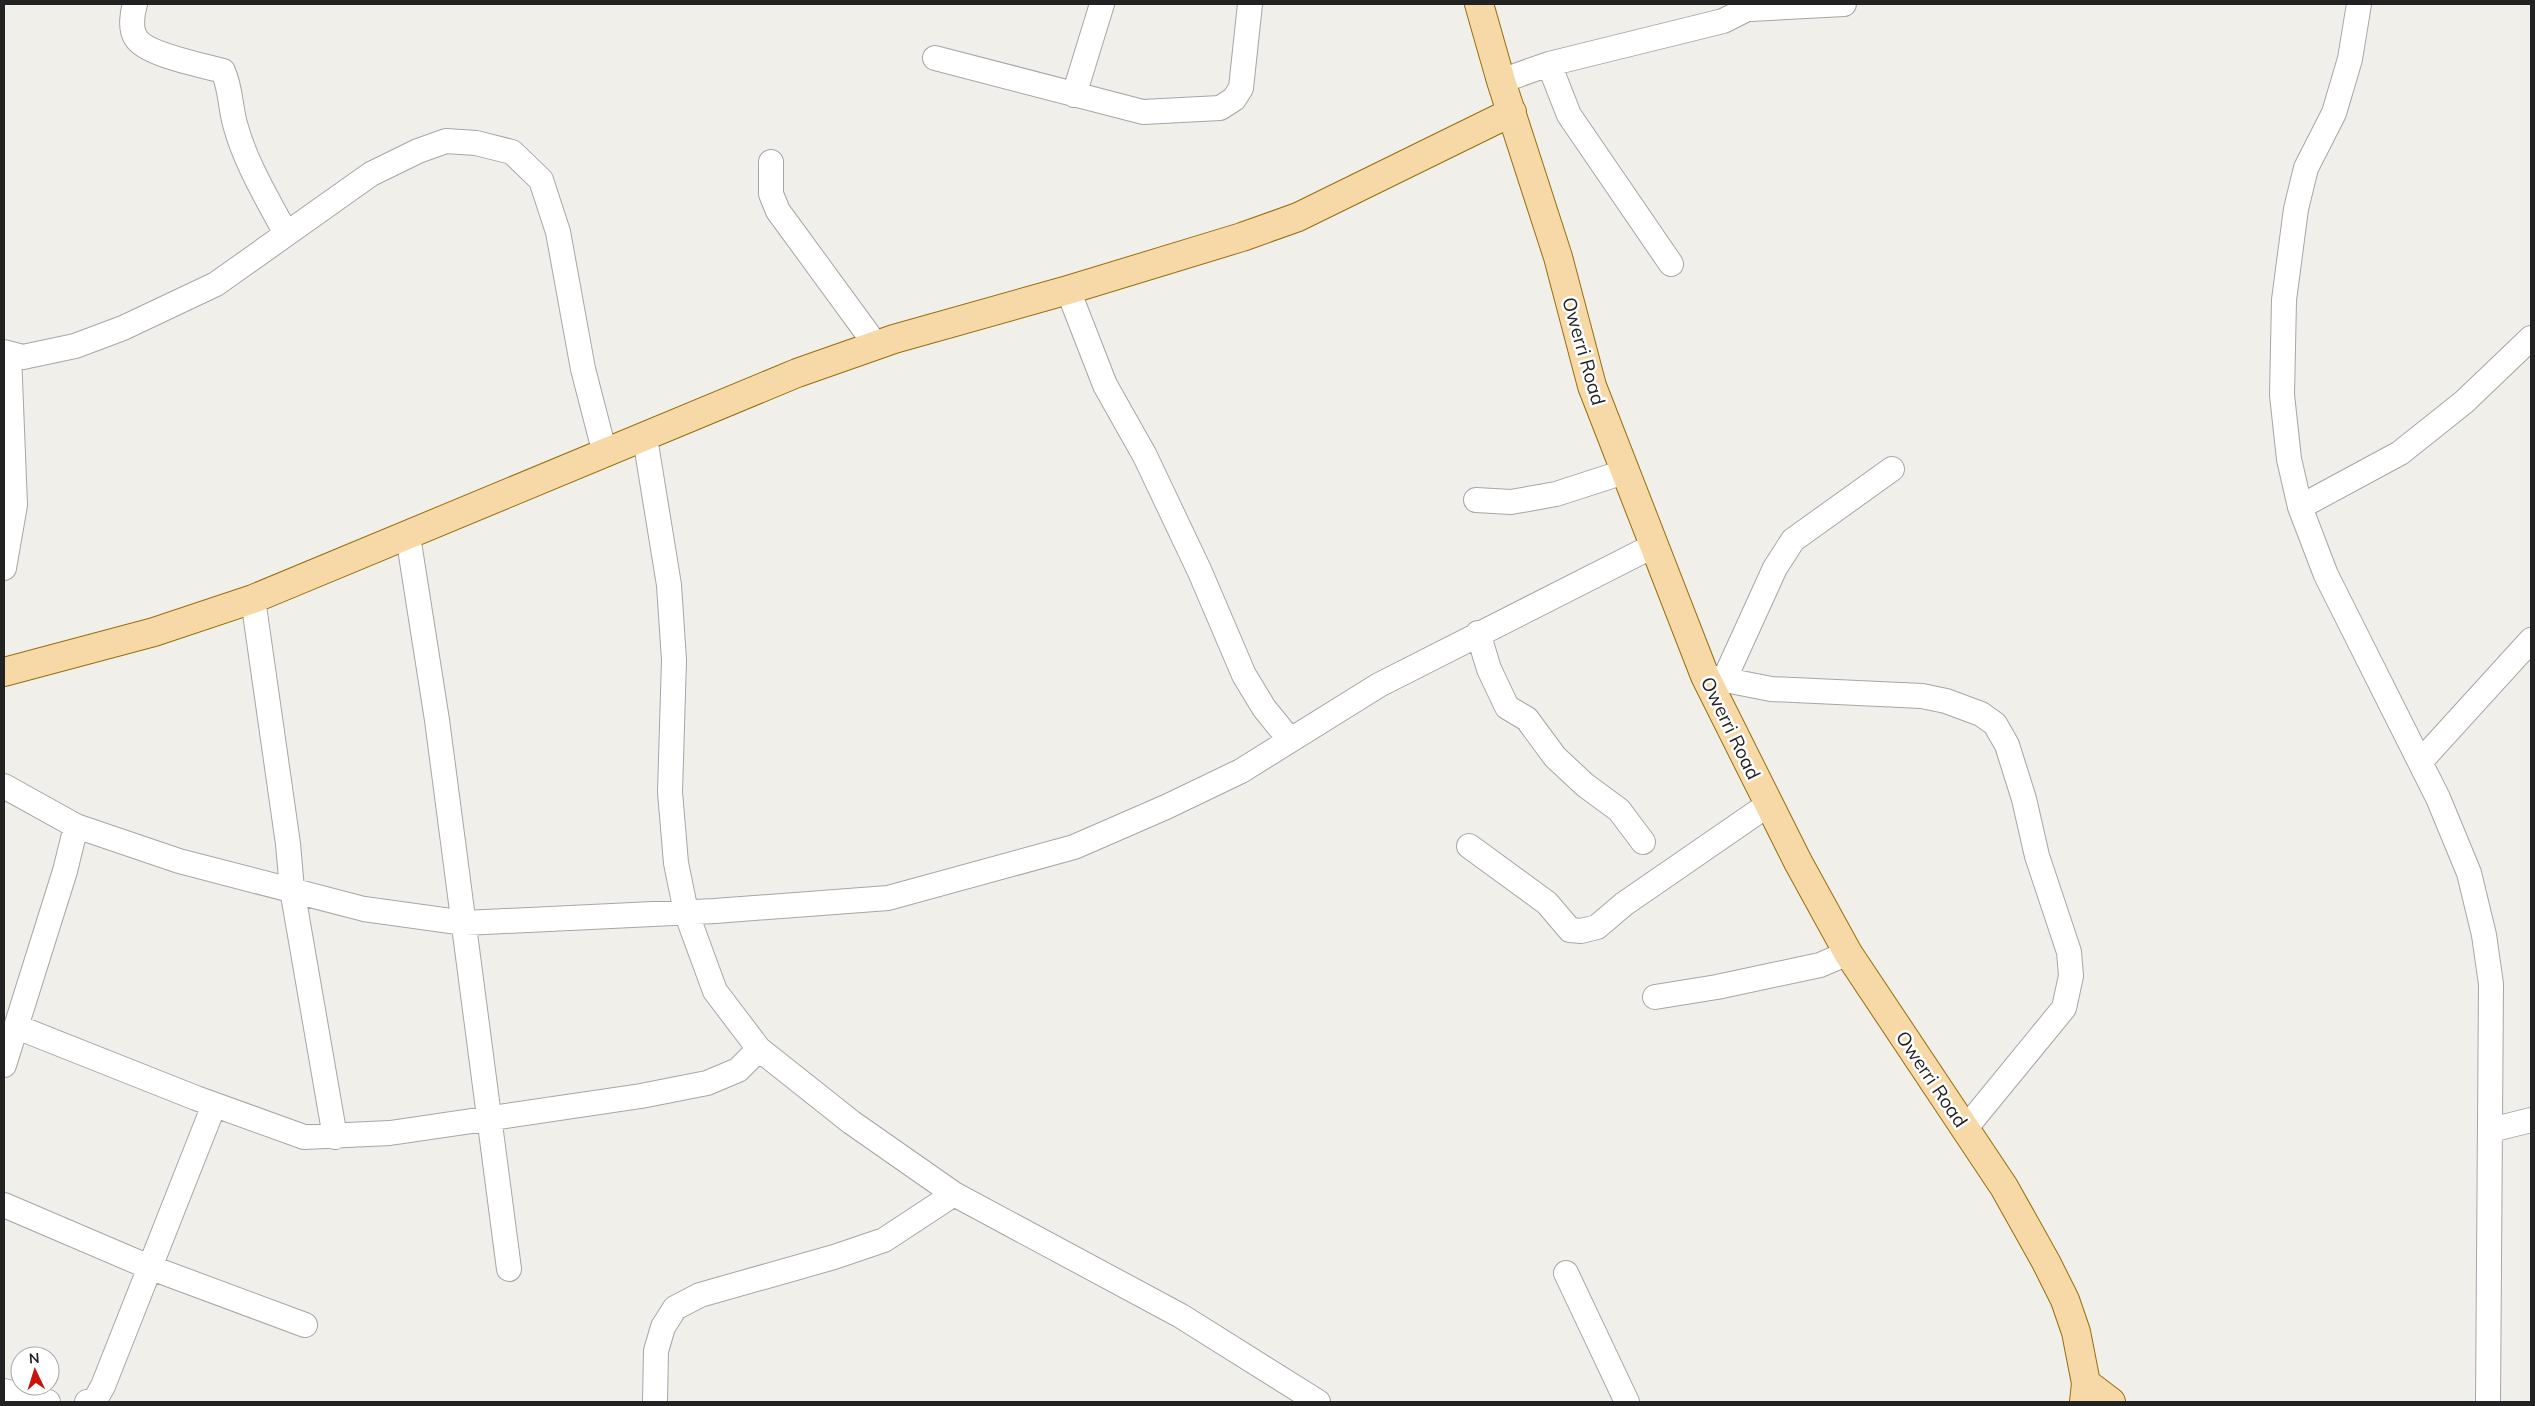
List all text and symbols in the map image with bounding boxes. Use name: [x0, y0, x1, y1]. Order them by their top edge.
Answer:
street label: Owerri Road: [1557, 294, 1611, 408]
street label: Owerri Road: [1696, 673, 1766, 783]
street label: Owerri Road: [1891, 1026, 1973, 1132]
north arrow: [10, 1346, 60, 1396]
text: N: [28, 1349, 40, 1367]

